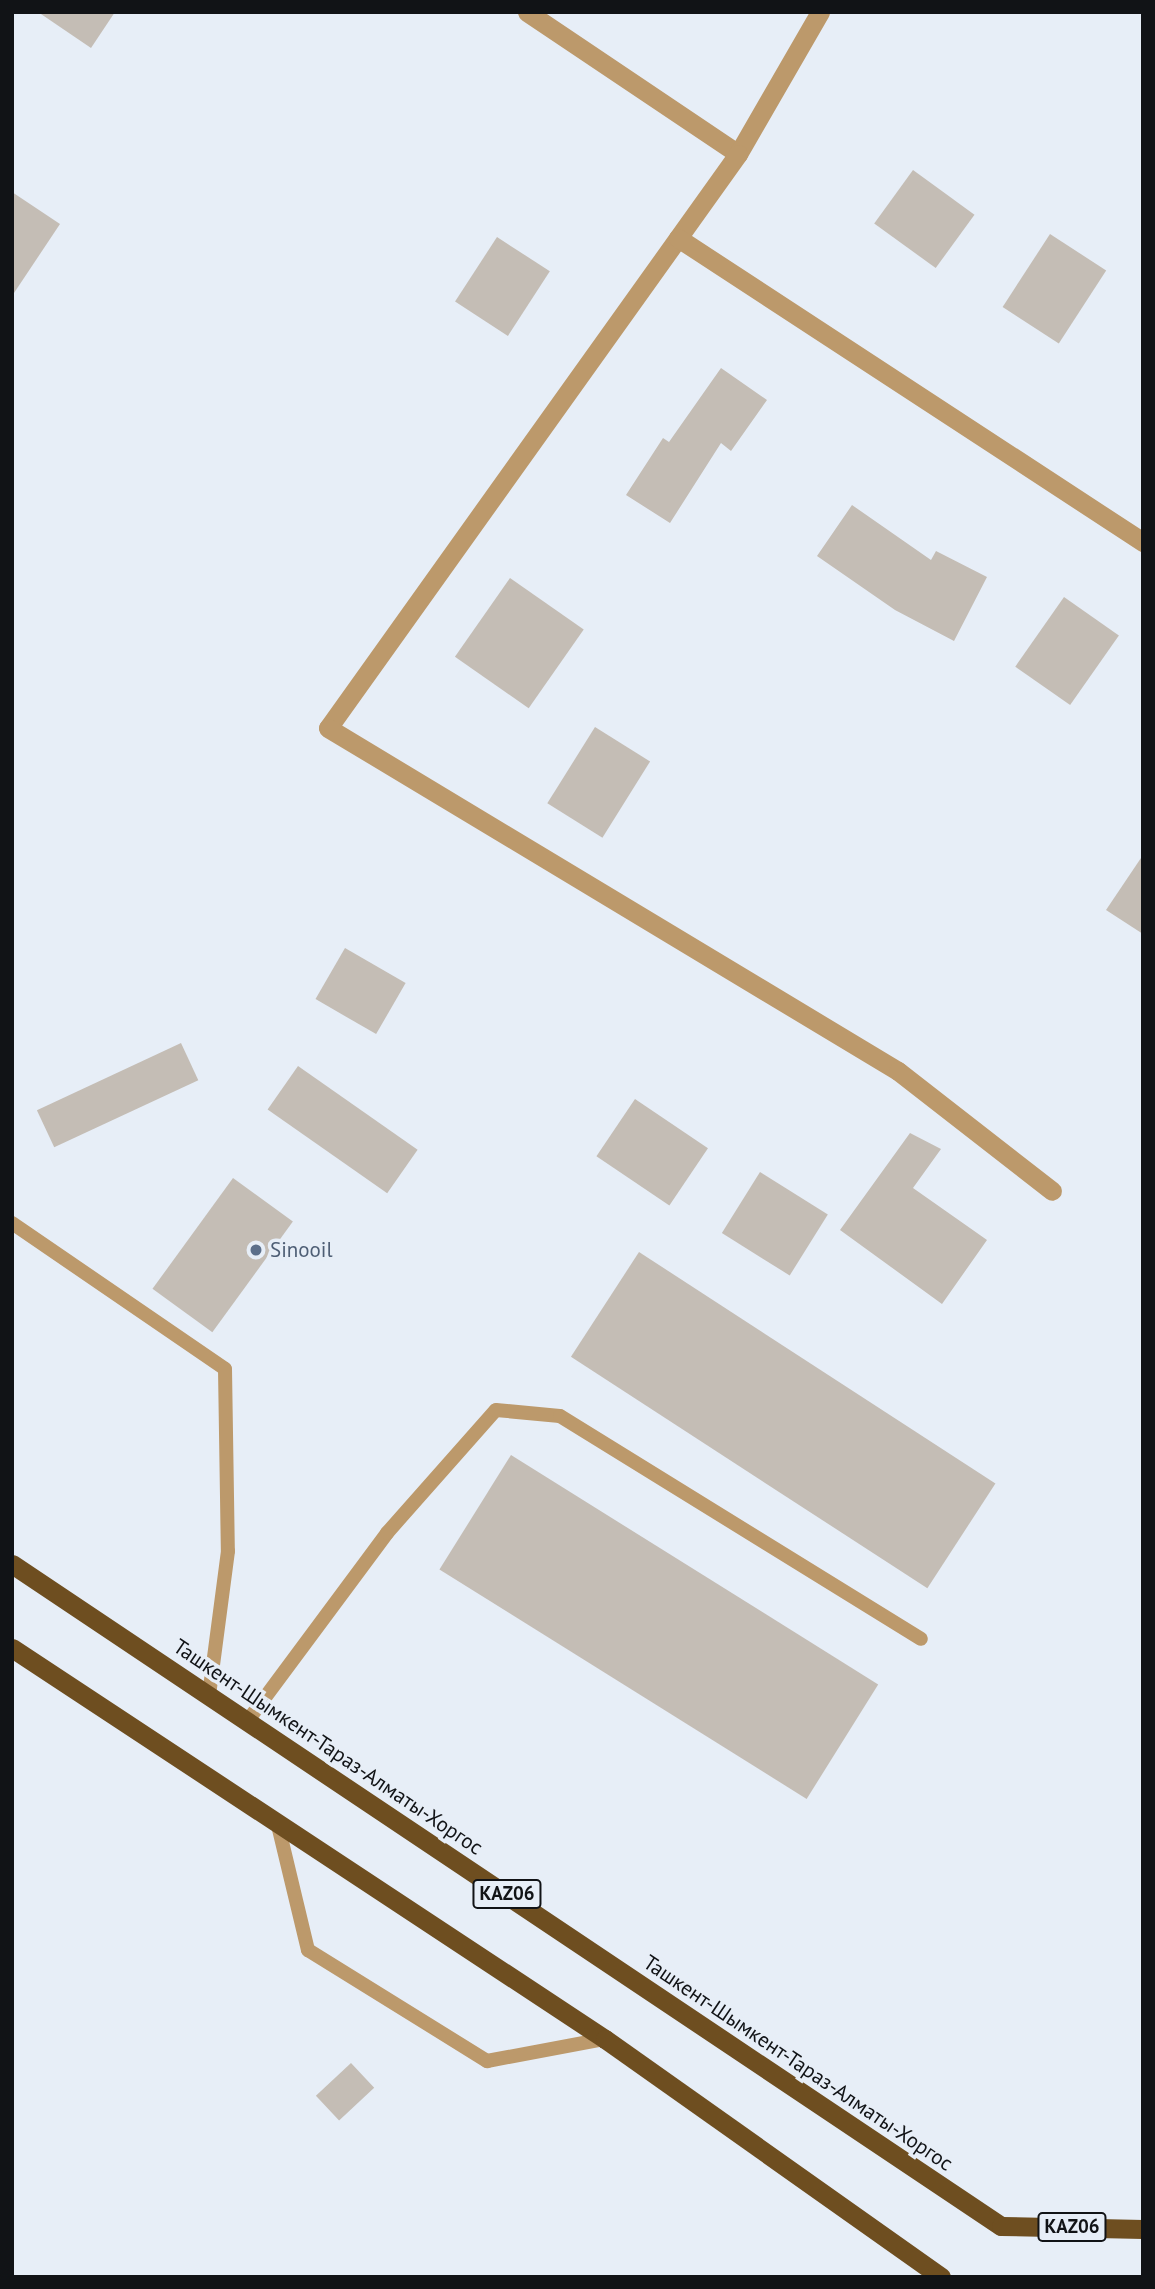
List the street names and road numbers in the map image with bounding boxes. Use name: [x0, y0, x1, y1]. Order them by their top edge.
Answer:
street label: Ташкент-Шымкент-Тараз-Алматы-Хоргос: [169, 1634, 487, 1860]
road number: KАZ06: [472, 1878, 542, 1910]
street label: Ташкент-Шымкент-Тараз-Алматы-Хоргос: [639, 1950, 957, 2176]
road number: KАZ06: [1037, 2212, 1107, 2242]

